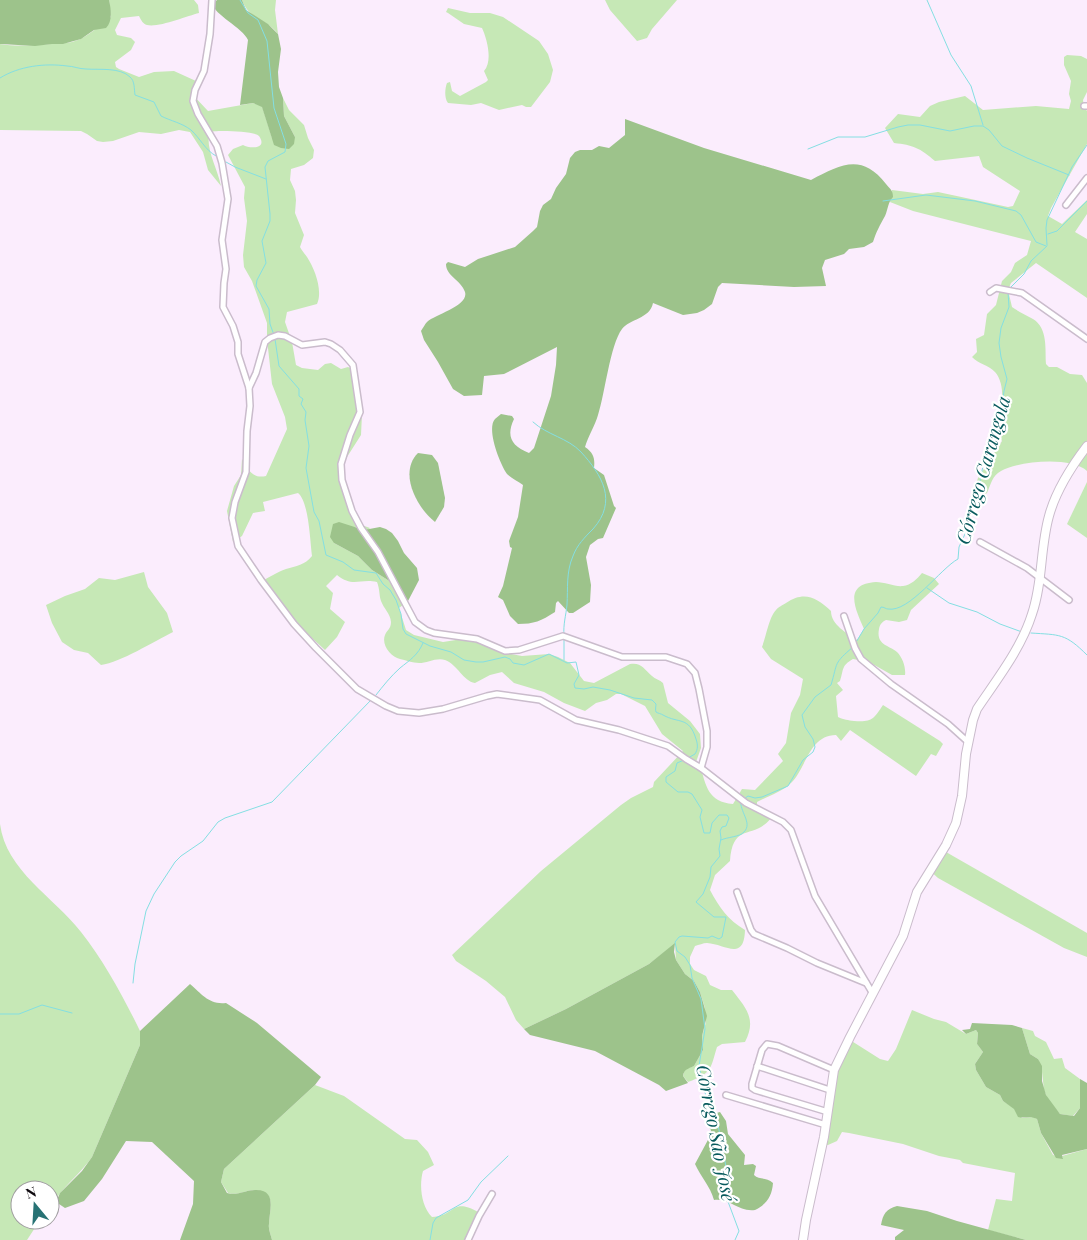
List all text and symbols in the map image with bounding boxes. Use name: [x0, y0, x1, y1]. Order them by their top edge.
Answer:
water label: Córrego Carangola: [948, 393, 1016, 547]
water label: Córrego São José: [691, 1062, 743, 1205]
north arrow: [10, 1180, 60, 1230]
text: N: [23, 1182, 39, 1203]

